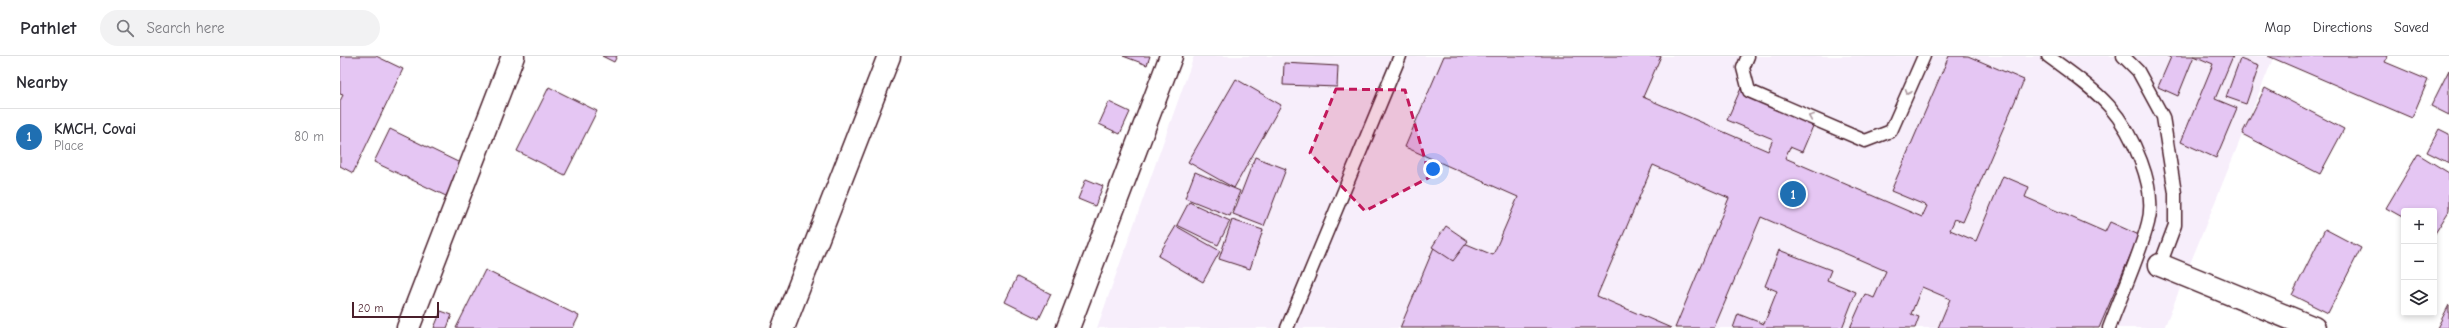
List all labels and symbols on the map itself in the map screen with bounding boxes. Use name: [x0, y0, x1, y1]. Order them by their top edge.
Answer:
one-way arrow: [1905, 88, 1913, 95]
one-way arrow: [1807, 114, 1814, 122]
your location: [1423, 159, 1443, 179]
pin: 1: [1780, 179, 1806, 209]
scale bar: [352, 300, 439, 319]

